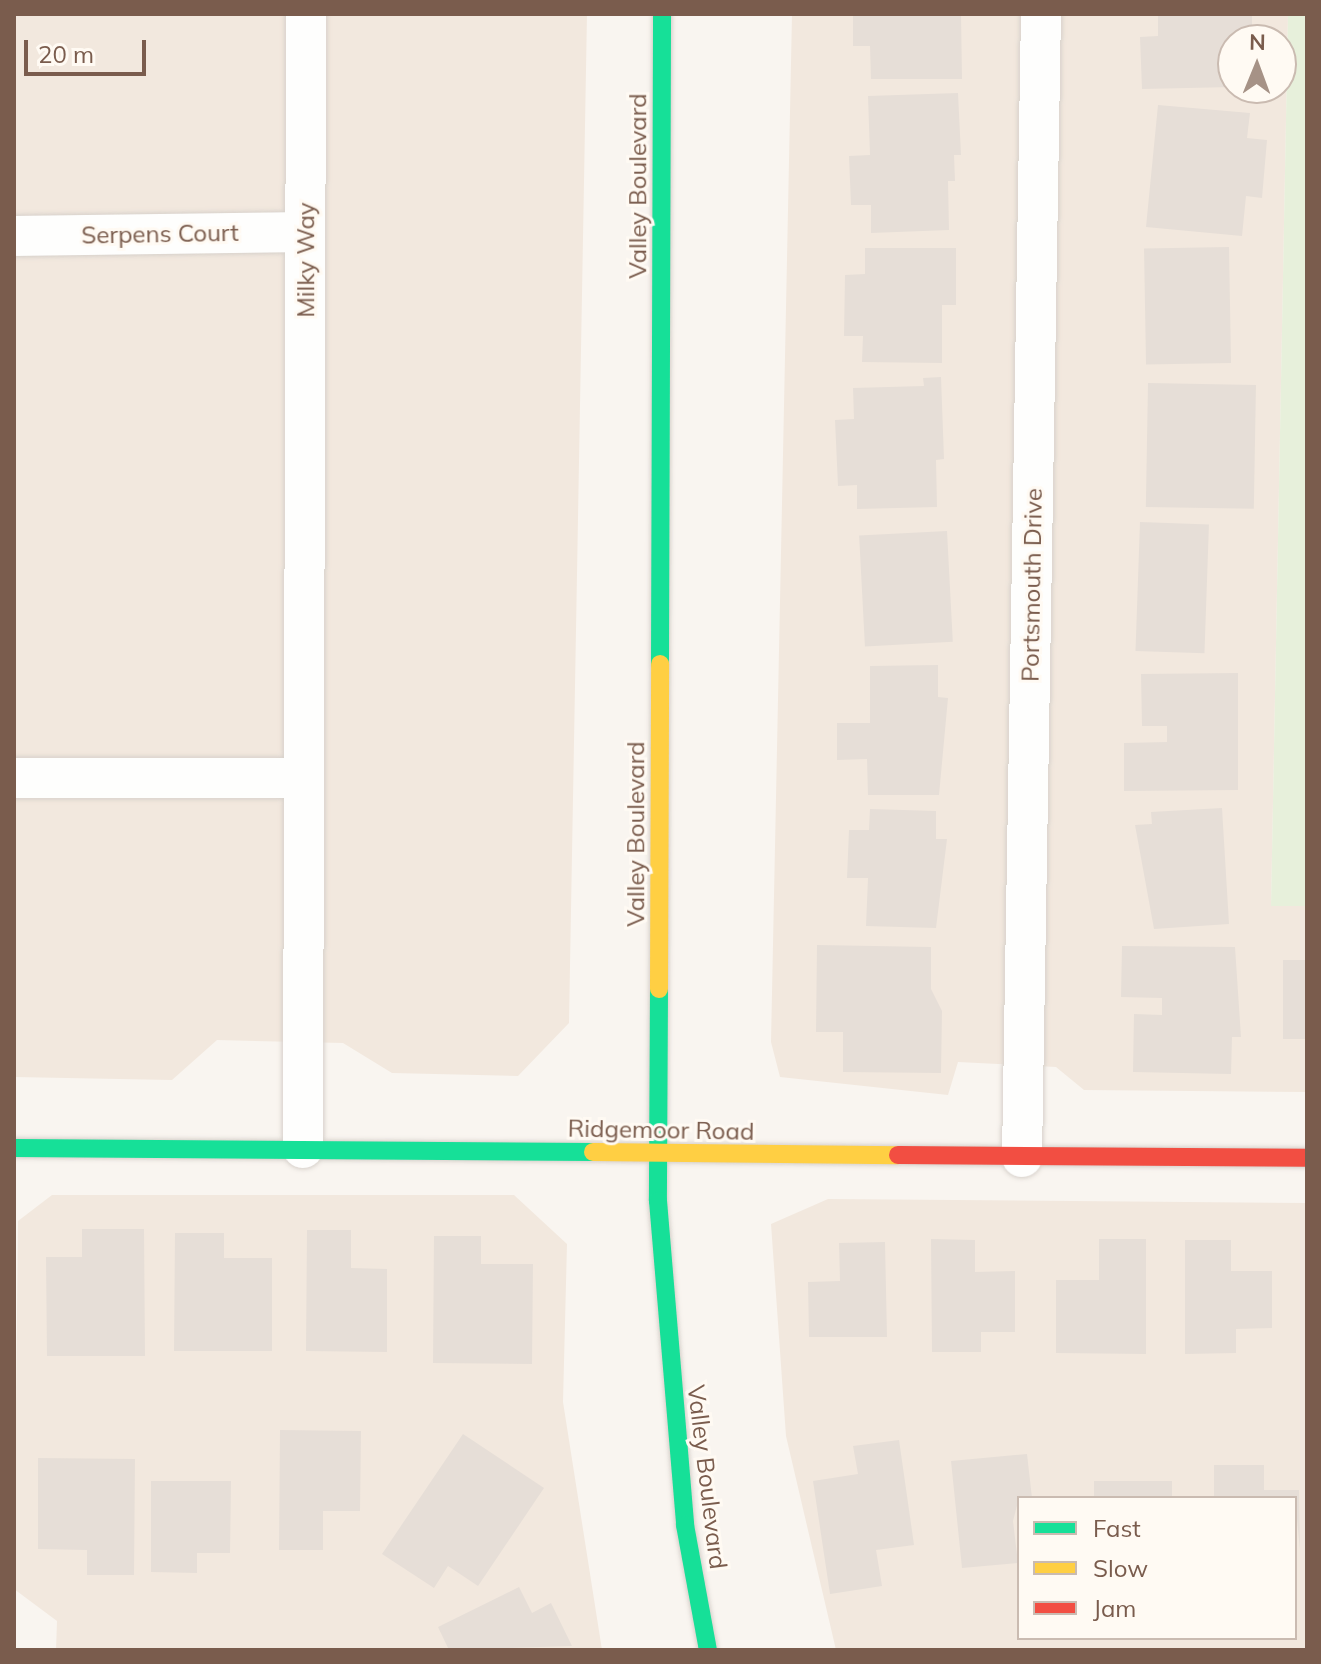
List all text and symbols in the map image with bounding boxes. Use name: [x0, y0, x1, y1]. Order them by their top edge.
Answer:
scale bar: [28, 24, 150, 74]
north arrow: [1217, 24, 1297, 104]
text: N: [1249, 28, 1266, 56]
text: 20 m: [38, 39, 94, 69]
street label: Valley Boulevard: [624, 93, 652, 279]
street label: Milky Way: [292, 202, 320, 318]
street label: Serpens Court: [81, 218, 239, 250]
street label: Portsmouth Drive: [1016, 488, 1048, 682]
street label: Valley Boulevard: [622, 741, 650, 927]
street label: Ridgemoor Road: [567, 1114, 755, 1146]
street label: Valley Boulevard: [681, 1383, 733, 1571]
legend: [1017, 1496, 1297, 1640]
text: Fast: [1093, 1513, 1141, 1543]
text: Slow: [1093, 1553, 1148, 1583]
text: Jam: [1093, 1593, 1136, 1623]

